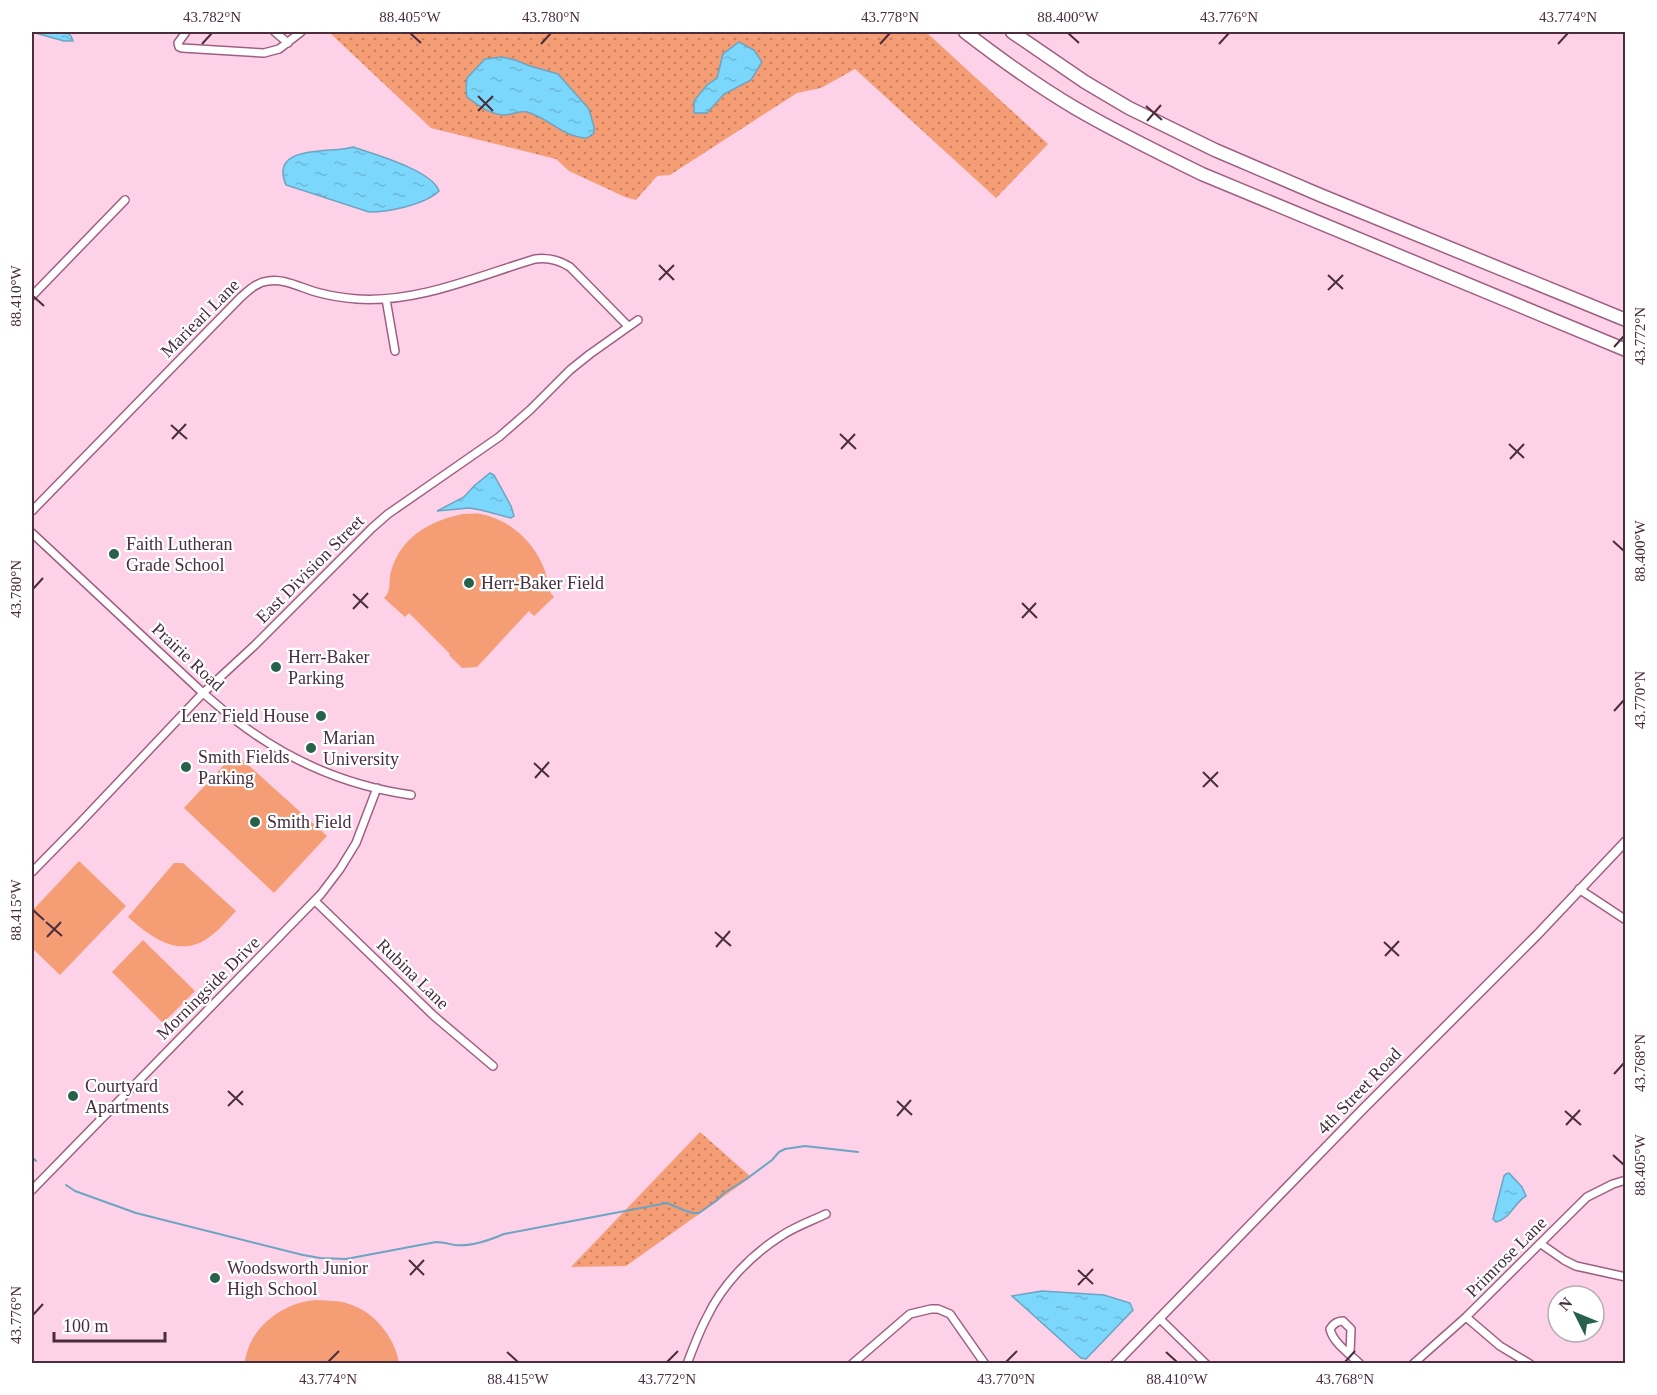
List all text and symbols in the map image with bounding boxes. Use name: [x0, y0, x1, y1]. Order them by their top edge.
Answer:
text: 43.782°N: [183, 9, 241, 25]
text: 88.405°W: [379, 9, 442, 25]
text: 43.780°N: [522, 9, 580, 25]
text: 43.778°N: [861, 9, 919, 25]
text: 88.400°W: [1037, 9, 1100, 25]
text: 43.776°N: [1200, 9, 1258, 25]
text: 43.774°N: [1539, 9, 1597, 25]
text: 88.410°W: [8, 264, 24, 327]
street label: Mariearl Lane: [157, 275, 243, 361]
text: 43.772°N: [1632, 307, 1648, 365]
street label: East Division Street: [252, 511, 368, 627]
text: 88.400°W: [1632, 519, 1648, 582]
place label: Faith Lutheran Grade School: [126, 534, 232, 575]
marker: Faith Lutheran Grade School: [107, 547, 121, 561]
text: 43.780°N: [8, 560, 24, 618]
place label: Herr-Baker Field: [481, 573, 604, 593]
marker: Herr-Baker Field: [462, 576, 476, 590]
street label: Prairie Road: [148, 619, 228, 695]
place label: Herr-Baker Parking: [288, 647, 370, 688]
marker: Herr-Baker Parking: [269, 660, 283, 674]
text: 43.770°N: [1632, 671, 1648, 729]
place label: Lenz Field House: [181, 706, 309, 726]
marker: Lenz Field House: [314, 709, 328, 723]
place label: Marian University: [323, 728, 399, 769]
marker: Marian University: [304, 741, 318, 755]
place label: Smith Fields Parking: [198, 747, 290, 788]
marker: Smith Fields Parking: [179, 760, 193, 774]
place label: Smith Field: [267, 812, 352, 832]
marker: Smith Field: [248, 815, 262, 829]
text: 88.415°W: [8, 878, 24, 941]
street label: Morningside Drive: [152, 932, 264, 1044]
street label: Rubina Lane: [373, 935, 453, 1013]
text: 43.768°N: [1632, 1034, 1648, 1092]
street label: 4th Street Road: [1313, 1044, 1405, 1138]
place label: Courtyard Apartments: [85, 1076, 169, 1117]
marker: Courtyard Apartments: [66, 1089, 80, 1103]
text: 88.405°W: [1632, 1133, 1648, 1196]
street label: Primrose Lane: [1462, 1213, 1550, 1301]
place label: Woodsworth Junior High School: [227, 1258, 368, 1299]
marker: Woodsworth Junior High School: [208, 1271, 222, 1285]
north arrow: [1546, 1284, 1606, 1344]
text: 43.776°N: [8, 1286, 24, 1344]
text: N: [1555, 1294, 1576, 1314]
scale bar: [54, 1305, 165, 1343]
text: 100 m: [63, 1316, 109, 1336]
text: 43.774°N: [299, 1371, 357, 1387]
text: 88.415°W: [487, 1371, 550, 1387]
text: 43.772°N: [638, 1371, 696, 1387]
text: 43.770°N: [977, 1371, 1035, 1387]
text: 88.410°W: [1146, 1371, 1209, 1387]
text: 43.768°N: [1316, 1371, 1374, 1387]

